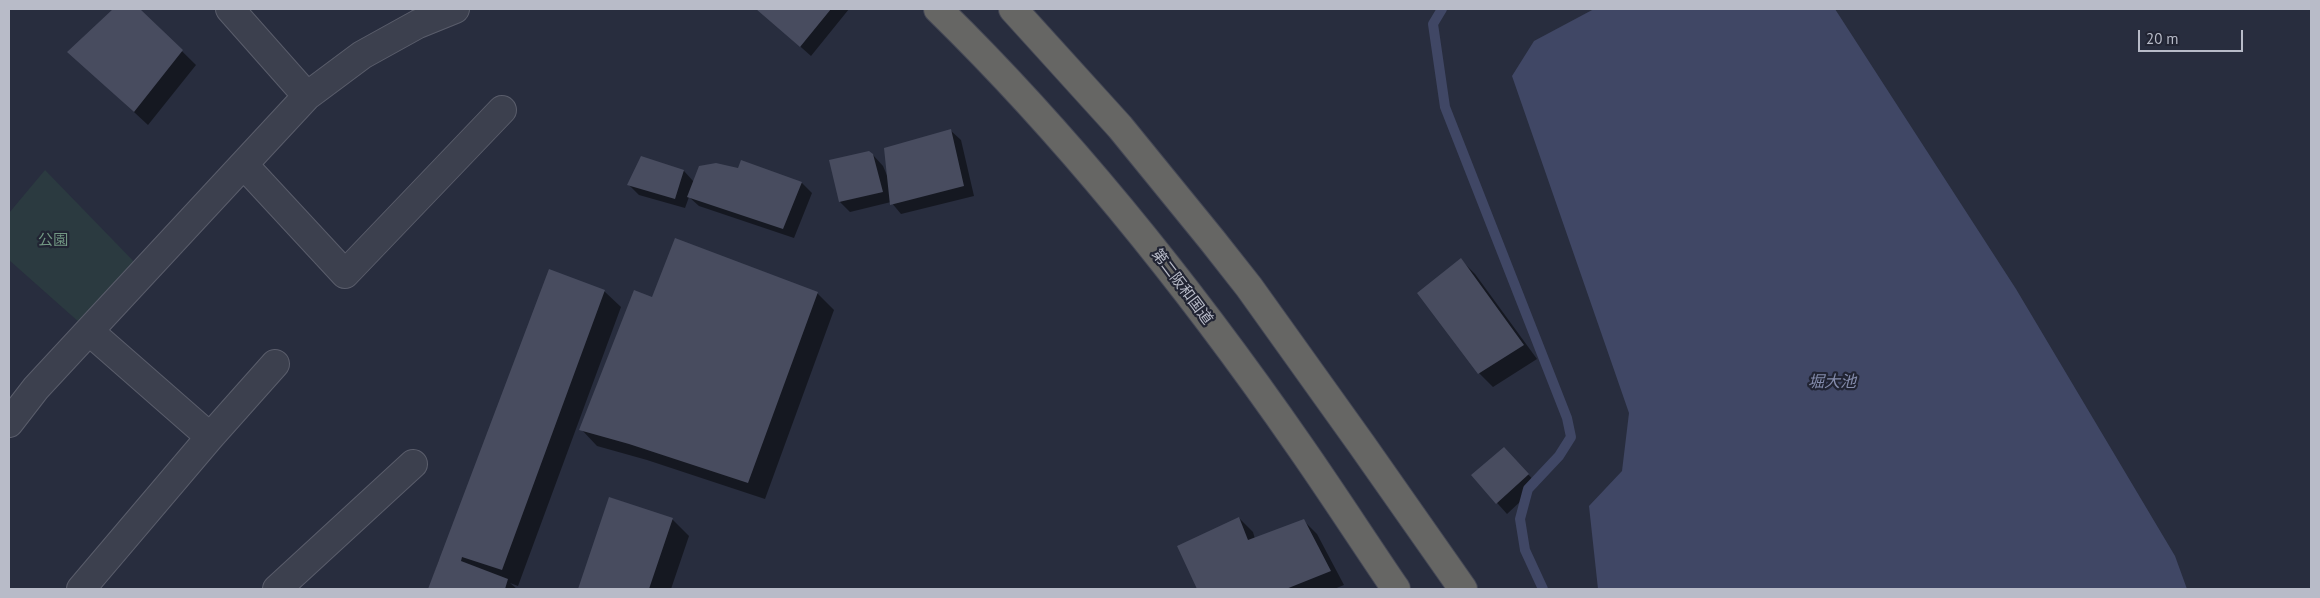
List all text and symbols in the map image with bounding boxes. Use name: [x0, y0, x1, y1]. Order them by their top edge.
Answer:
scale bar: [2140, 20, 2245, 52]
text: 20 m: [2146, 29, 2179, 48]
park label: 公園: [38, 232, 68, 250]
street label: 第二阪和国道: [1148, 246, 1216, 328]
water label: 堀大池: [1808, 372, 1856, 392]

